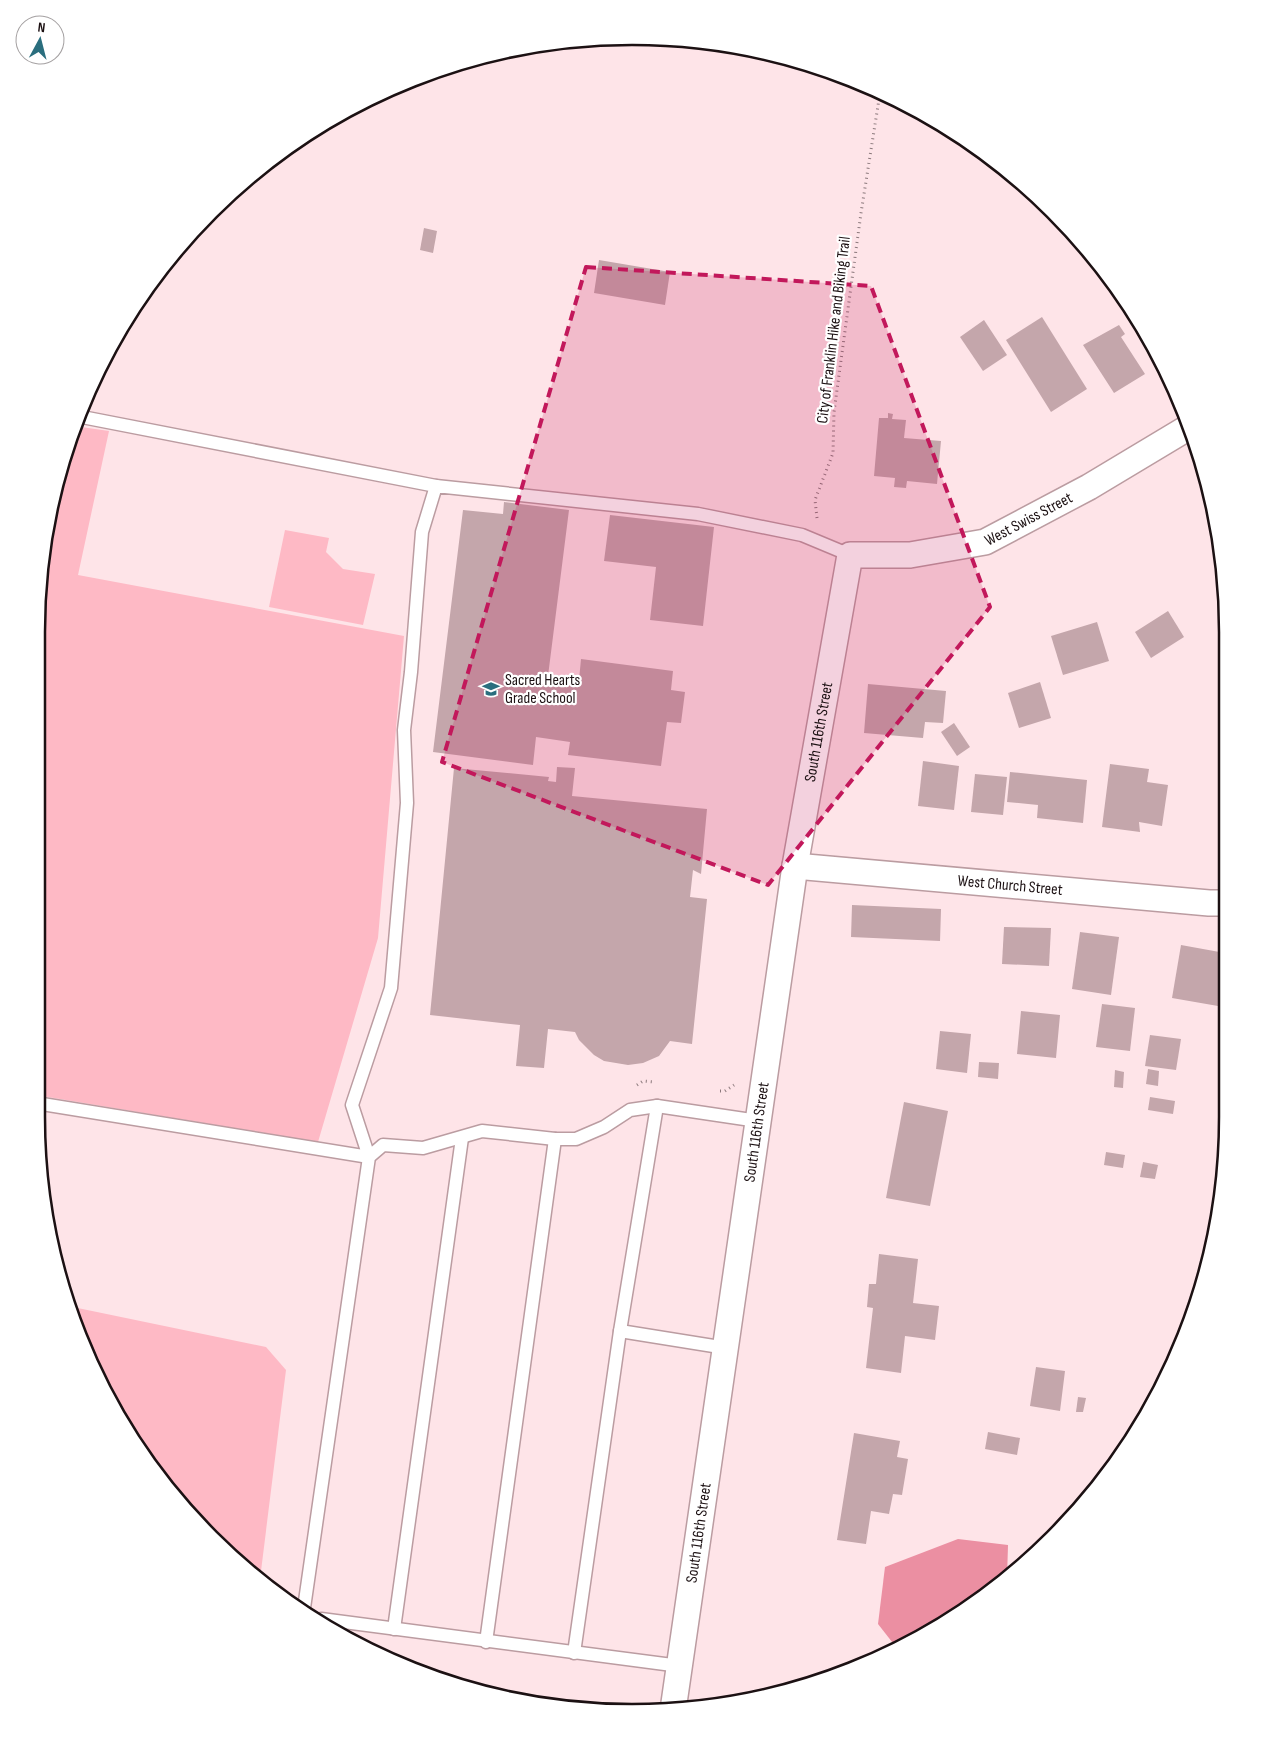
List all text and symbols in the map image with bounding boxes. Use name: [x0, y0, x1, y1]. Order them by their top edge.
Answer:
north arrow: [15, 15, 65, 65]
text: N: [37, 19, 46, 36]
street label: City of Franklin Hike and Biking Trail: [813, 235, 855, 425]
street label: West Swiss Street: [982, 488, 1076, 550]
place label: Sacred Hearts Grade School: [505, 671, 581, 708]
school or university icon: Sacred Hearts Grade School: [481, 679, 501, 699]
street label: South 116th Street: [801, 680, 837, 783]
street label: West Church Street: [957, 871, 1063, 899]
street label: South 116th Street: [740, 1081, 773, 1183]
street label: South 116th Street: [682, 1481, 715, 1584]

